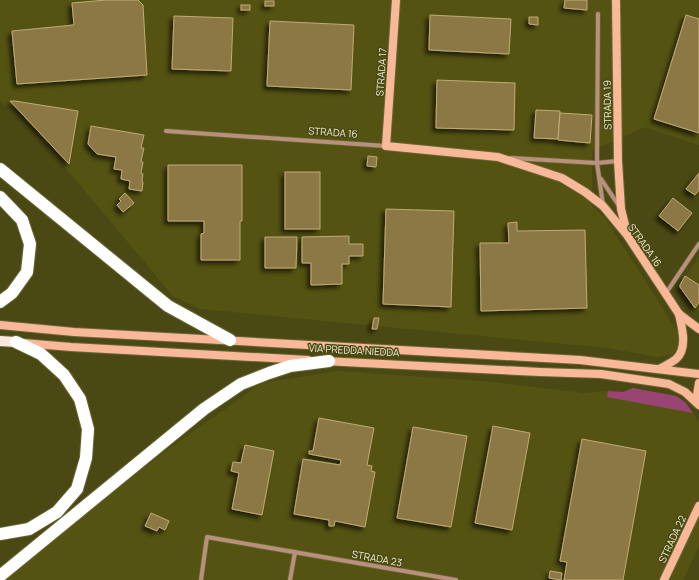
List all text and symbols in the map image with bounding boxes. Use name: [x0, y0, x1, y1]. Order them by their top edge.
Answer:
street label: STRADA 17: [372, 47, 390, 97]
street label: STRADA 19: [600, 80, 614, 130]
street label: STRADA 16: [308, 123, 358, 141]
street label: STRADA 16: [625, 221, 665, 269]
street label: VIA PREDDA NIEDDA: [308, 341, 400, 359]
street label: STRADA 22: [655, 513, 689, 565]
street label: STRADA 23: [351, 547, 403, 569]

